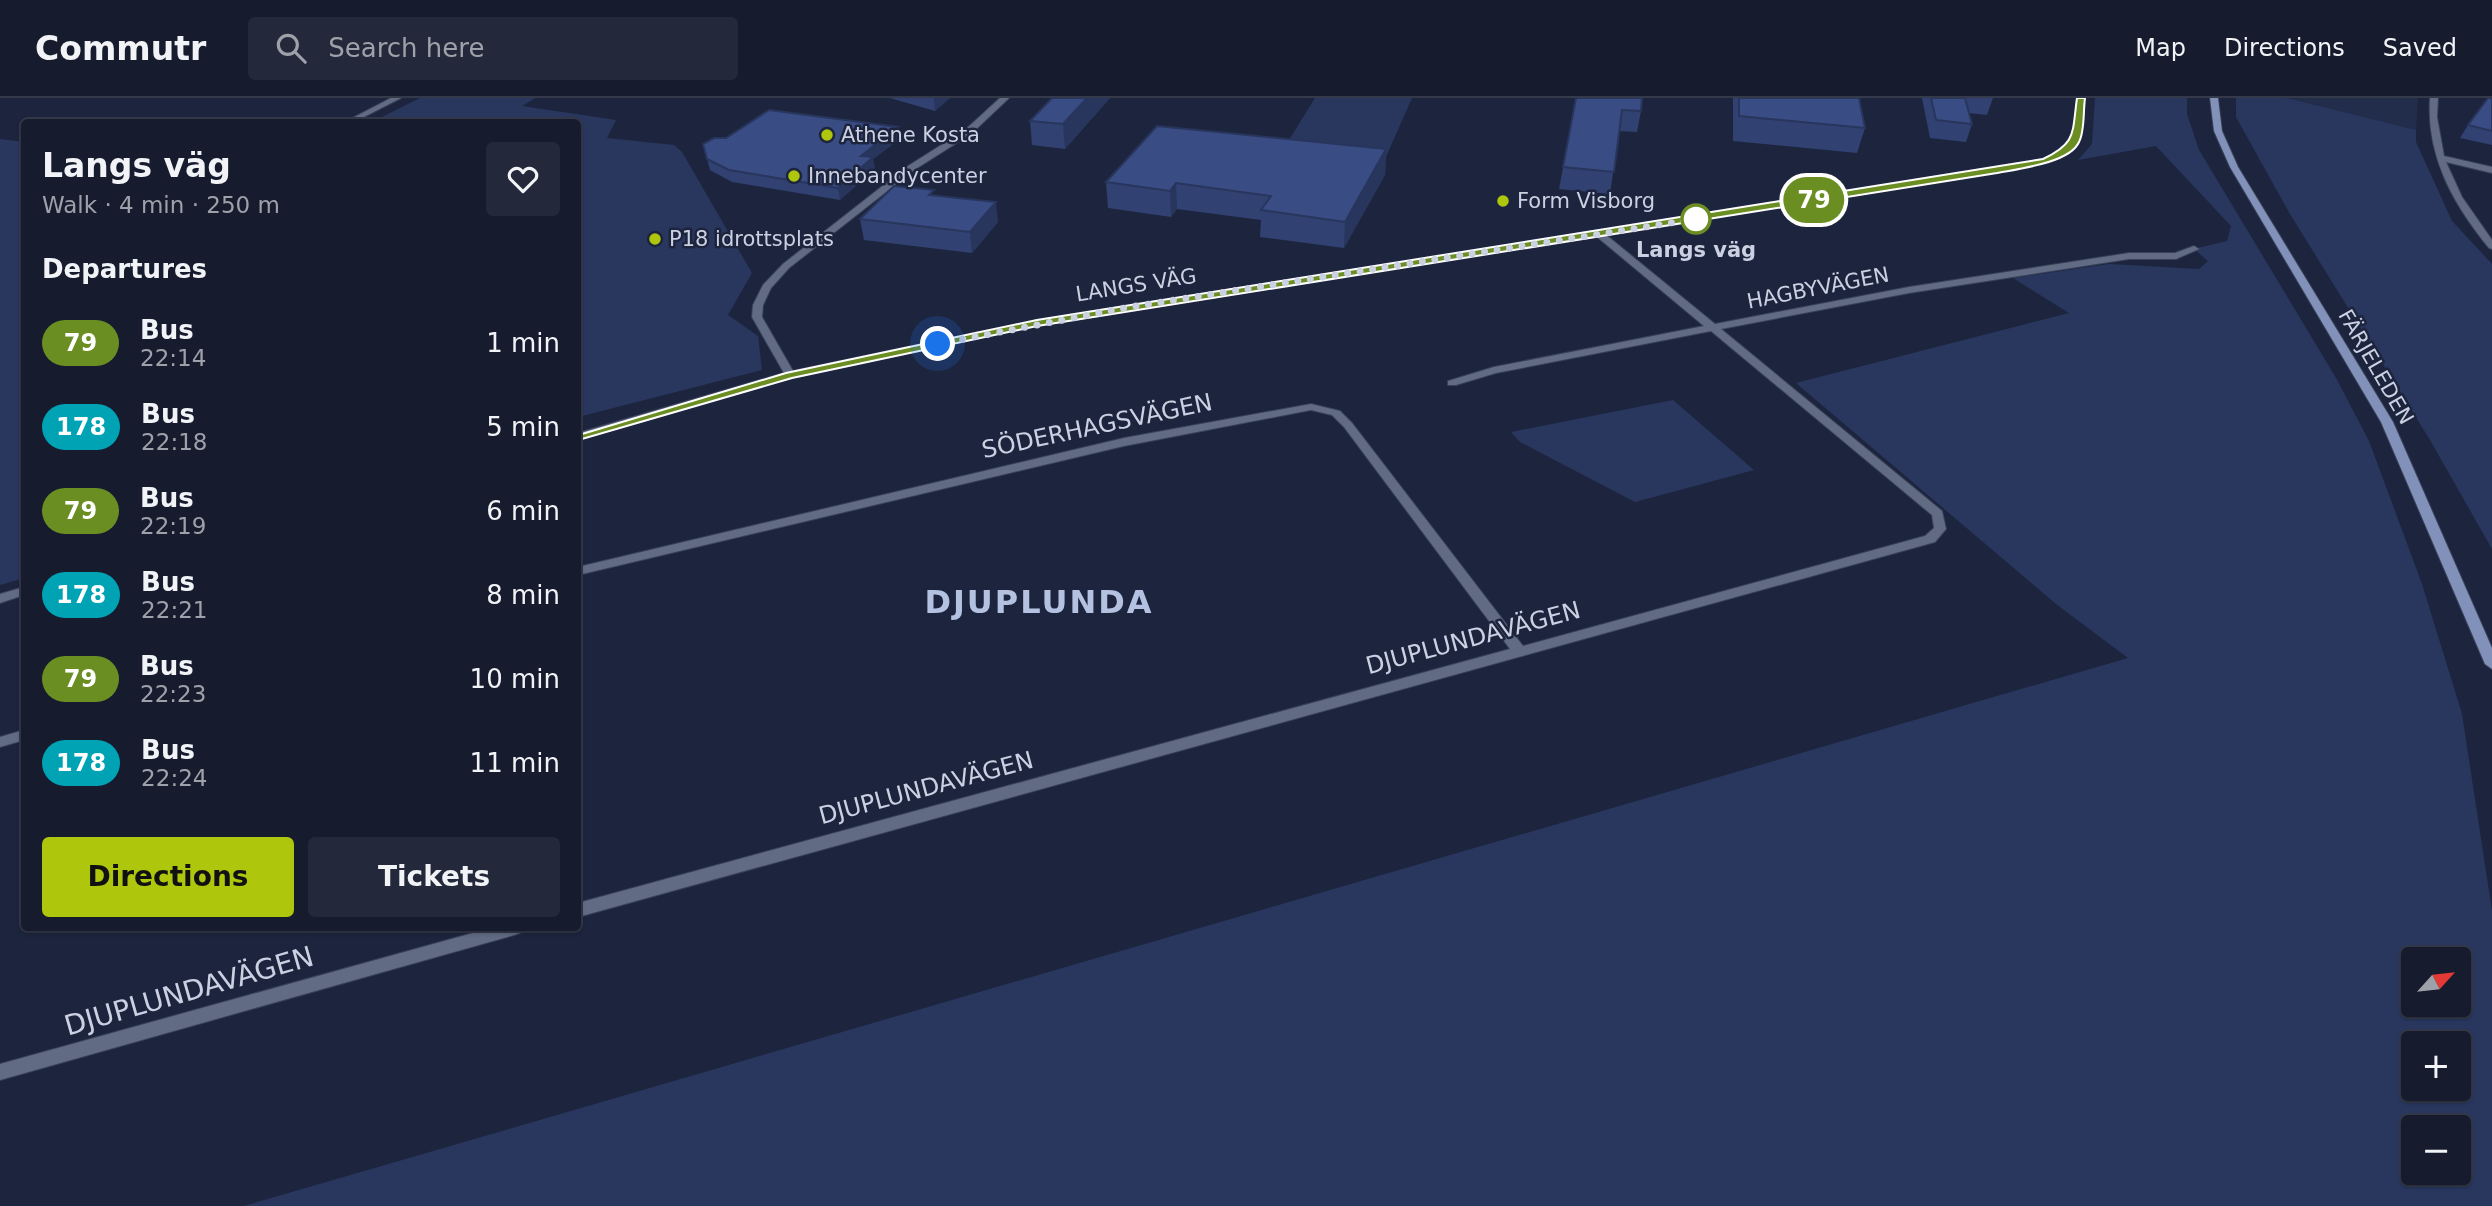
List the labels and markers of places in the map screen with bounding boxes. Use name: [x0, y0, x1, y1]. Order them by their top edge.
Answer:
place label: Athene Kosta: [841, 123, 980, 147]
marker: Athene Kosta: [819, 127, 835, 143]
place label: Innebandycenter: [808, 164, 987, 188]
marker: Innebandycenter: [786, 168, 802, 184]
place label: Form Visborg: [1517, 189, 1655, 213]
marker: Form Visborg: [1495, 193, 1511, 209]
marker: Langs väg: [1681, 204, 1711, 234]
place label: P18 idrottsplats: [669, 227, 834, 251]
marker: P18 idrottsplats: [647, 231, 663, 247]
place label: Langs väg: [1636, 238, 1756, 262]

